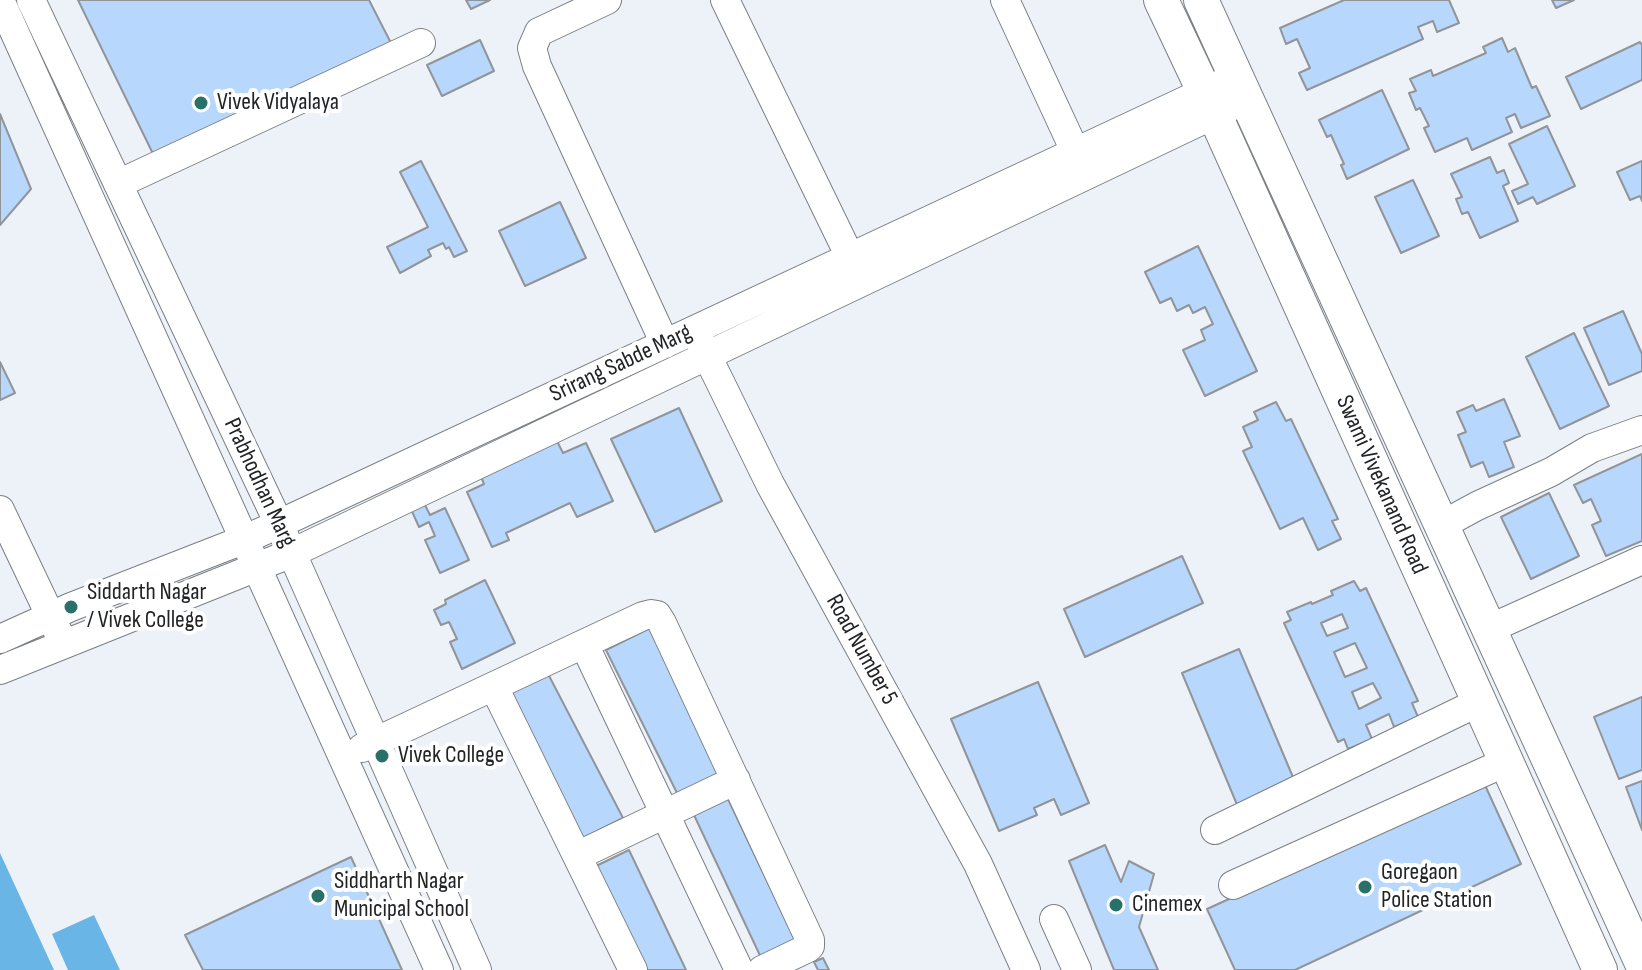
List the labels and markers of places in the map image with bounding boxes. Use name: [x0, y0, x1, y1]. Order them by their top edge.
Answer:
place label: Vivek Vidyalaya: [217, 89, 339, 117]
marker: Vivek Vidyalaya: [192, 94, 210, 112]
place label: Siddarth Nagar / Vivek College: [87, 579, 206, 635]
marker: Siddarth Nagar / Vivek College: [62, 598, 80, 616]
place label: Vivek College: [398, 742, 504, 770]
marker: Vivek College: [373, 747, 391, 765]
place label: Goregaon Police Station: [1381, 859, 1492, 915]
place label: Siddharth Nagar Municipal School: [334, 868, 469, 924]
marker: Goregaon Police Station: [1356, 878, 1374, 896]
marker: Siddharth Nagar Municipal School: [309, 887, 327, 905]
place label: Cinemex: [1132, 891, 1202, 919]
marker: Cinemex: [1107, 896, 1125, 914]

